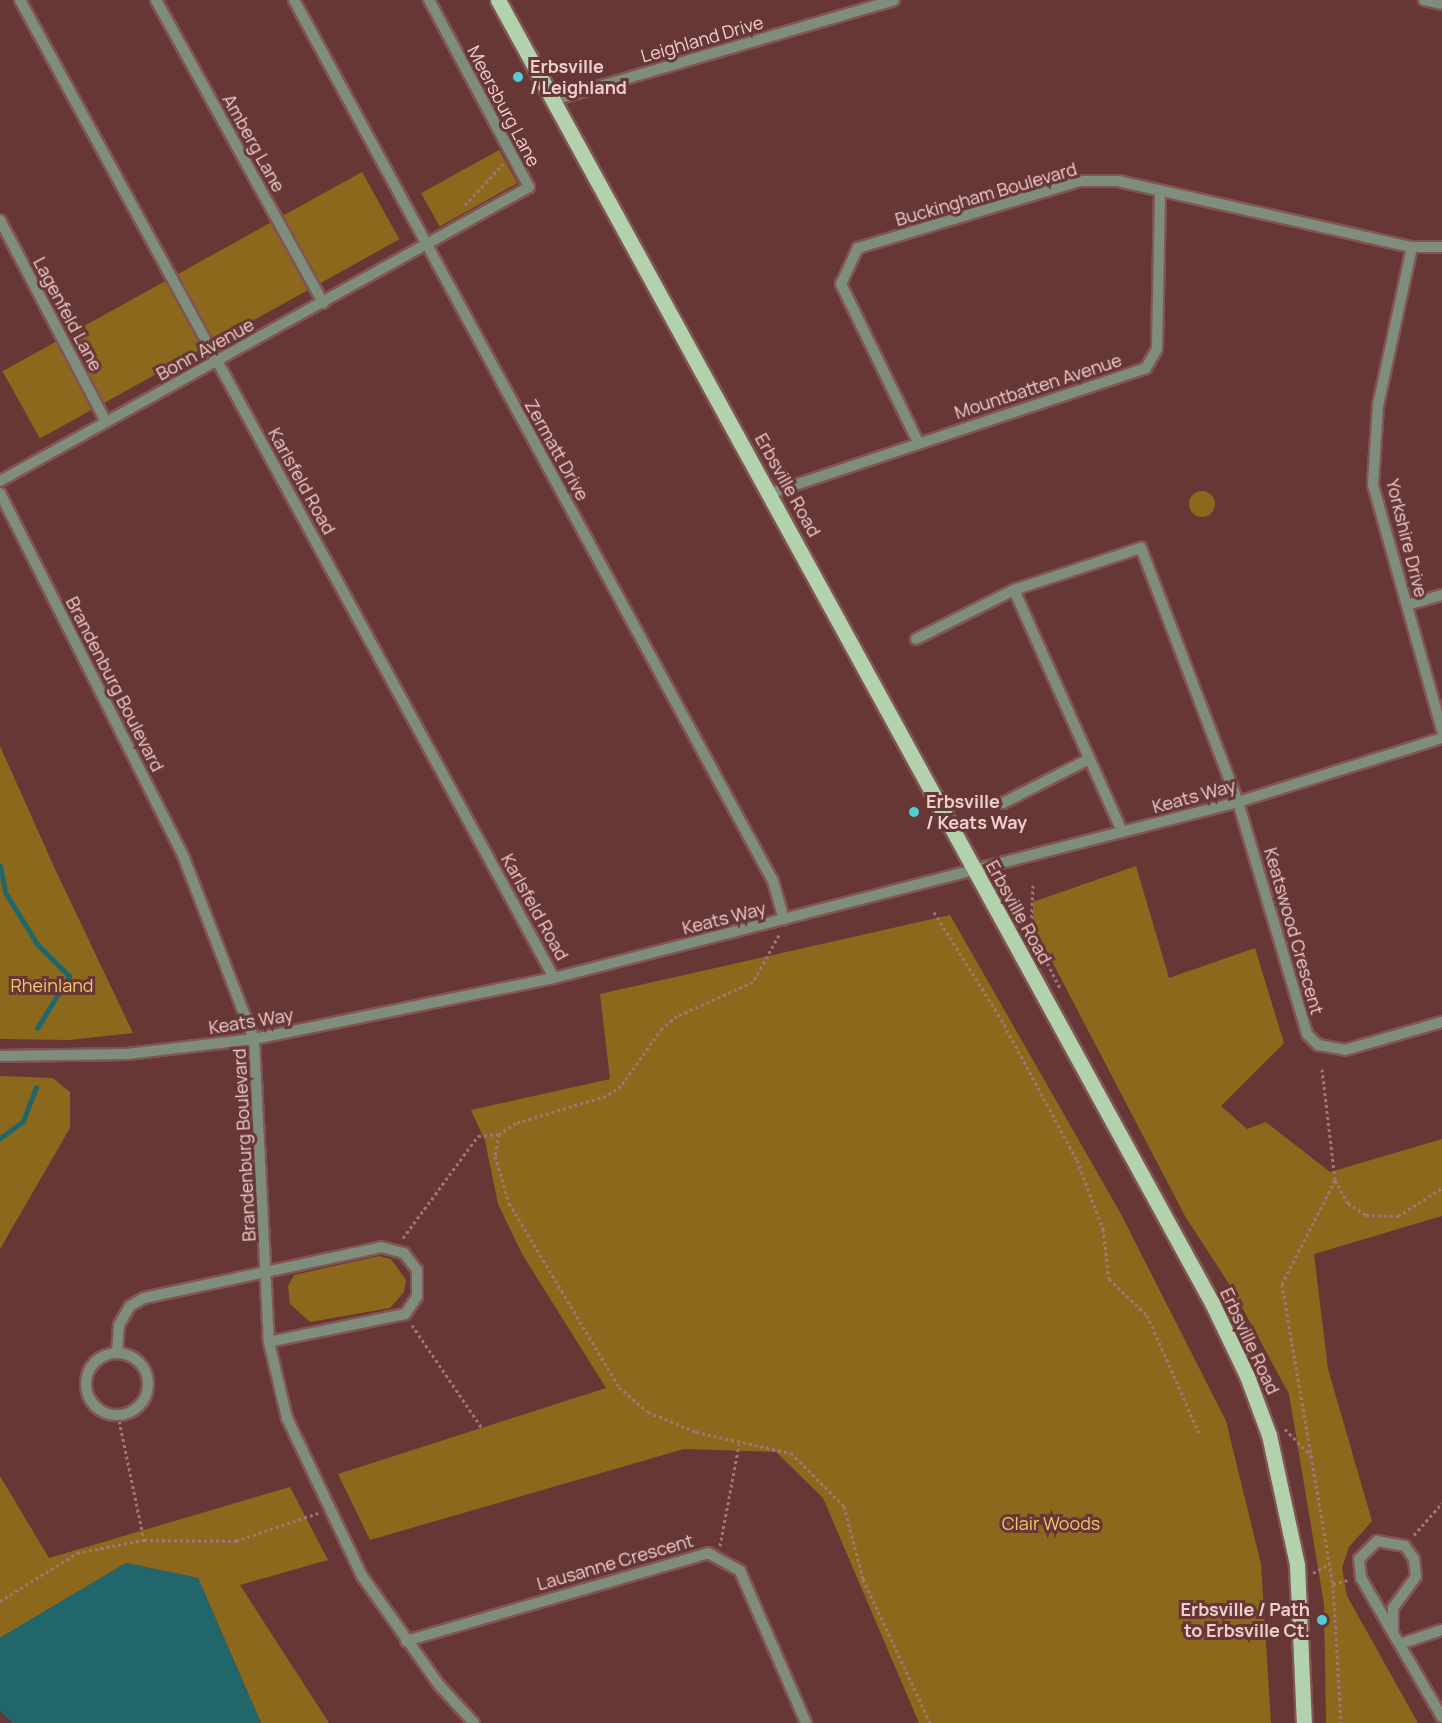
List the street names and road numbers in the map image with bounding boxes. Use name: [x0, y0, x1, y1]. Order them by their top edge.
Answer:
street label: Leighland Drive: [638, 11, 766, 67]
street label: Meersburg Lane: [463, 42, 545, 170]
street label: Amberg Lane: [218, 90, 290, 196]
street label: Buckingham Boulevard: [893, 158, 1079, 230]
street label: Lagenfeld Lane: [29, 253, 107, 375]
street label: Bonn Avenue: [152, 313, 258, 385]
street label: Mountbatten Avenue: [952, 349, 1124, 423]
street label: Zermatt Drive: [520, 396, 594, 504]
street label: Karlsfeld Road: [264, 424, 340, 538]
street label: Erbsville Road: [751, 430, 825, 540]
street label: Yorkshire Drive: [1382, 477, 1432, 599]
street label: Brandenburg Boulevard: [61, 593, 169, 775]
street label: Keats Way: [1150, 774, 1238, 818]
street label: Keatswood Crescent: [1260, 845, 1328, 1017]
street label: Karlsfeld Road: [497, 850, 573, 964]
street label: Erbsville Road: [982, 857, 1056, 967]
street label: Keats Way: [680, 897, 768, 939]
street label: Keats Way: [207, 1004, 295, 1038]
street label: Brandenburg Boulevard: [228, 1048, 260, 1242]
street label: Erbsville Road: [1216, 1284, 1284, 1398]
street label: Lausanne Crescent: [534, 1529, 696, 1595]

